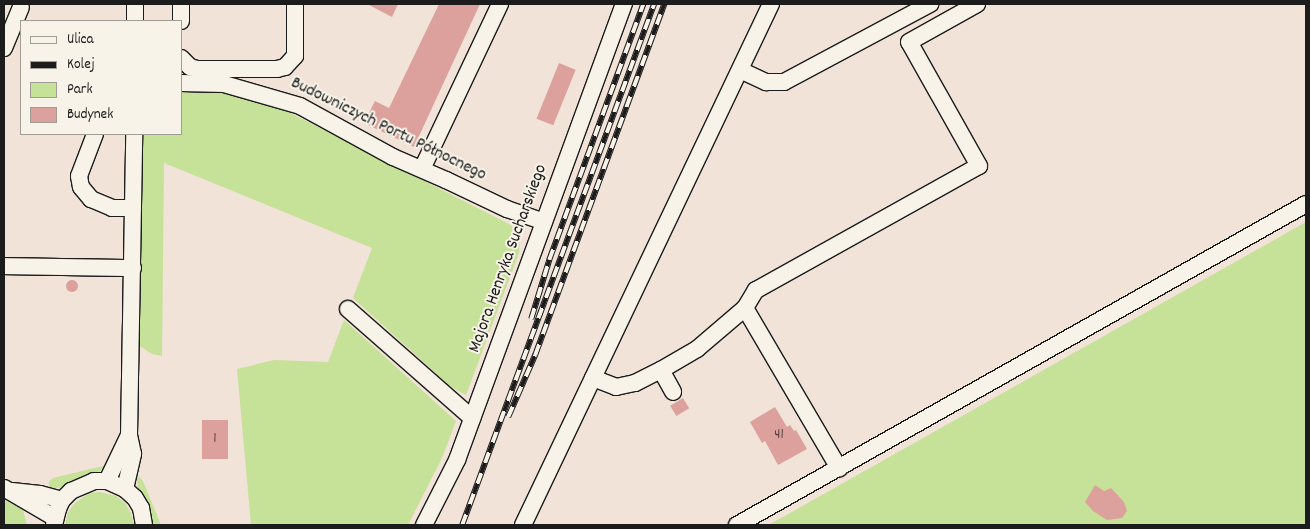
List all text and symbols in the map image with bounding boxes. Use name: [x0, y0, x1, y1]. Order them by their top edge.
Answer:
legend: [20, 20, 182, 135]
text: Ulica: [67, 29, 94, 51]
text: Kolej: [67, 54, 95, 76]
street label: Budowniczych Portu Północnego: [287, 73, 489, 187]
text: Park: [67, 79, 93, 101]
text: Budynek: [67, 104, 113, 126]
street label: Majora Henryka Sucharskiego: [465, 162, 553, 356]
house number: 41: [774, 427, 784, 445]
house number: 1: [213, 431, 217, 449]

